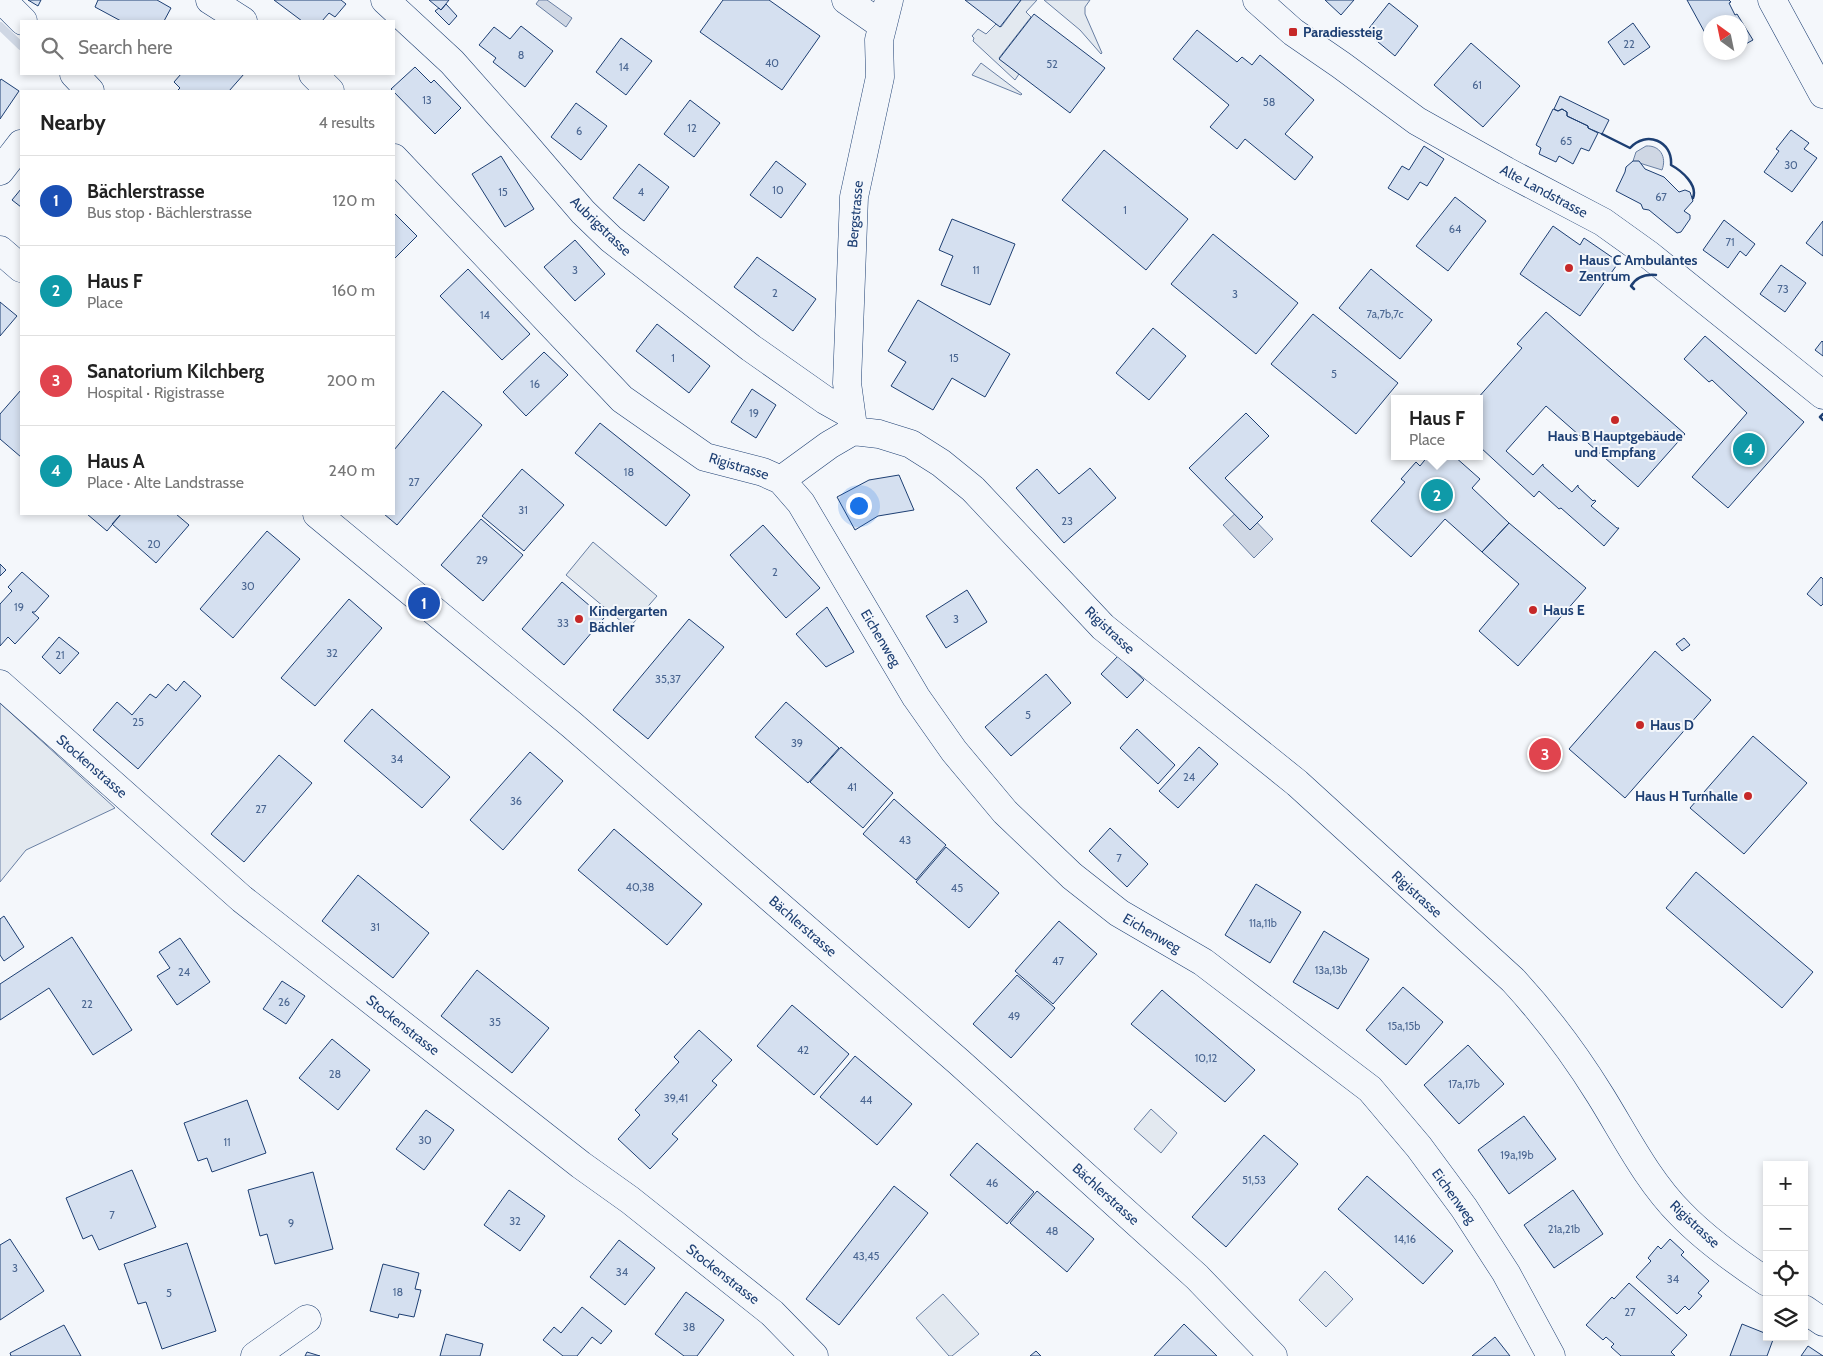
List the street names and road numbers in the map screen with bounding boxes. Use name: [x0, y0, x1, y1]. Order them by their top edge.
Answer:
street label: Alte Landstrasse: [1497, 160, 1591, 222]
street label: Bergstrasse: [843, 180, 867, 248]
street label: Aubrigstrasse: [567, 192, 635, 260]
street label: Rigistrasse: [707, 448, 771, 484]
street label: Rigistrasse: [1081, 602, 1139, 658]
street label: Eichenweg: [857, 606, 906, 671]
street label: Stockenstrasse: [53, 730, 131, 802]
street label: Rigistrasse: [1388, 867, 1446, 921]
street label: Bächlerstrasse: [765, 892, 841, 960]
street label: Eichenweg: [1120, 909, 1185, 957]
street label: Stockenstrasse: [363, 991, 443, 1059]
street label: Bächlerstrasse: [1069, 1159, 1143, 1229]
street label: Eichenweg: [1428, 1165, 1481, 1228]
street label: Rigistrasse: [1666, 1196, 1724, 1252]
street label: Stockenstrasse: [683, 1240, 763, 1308]

